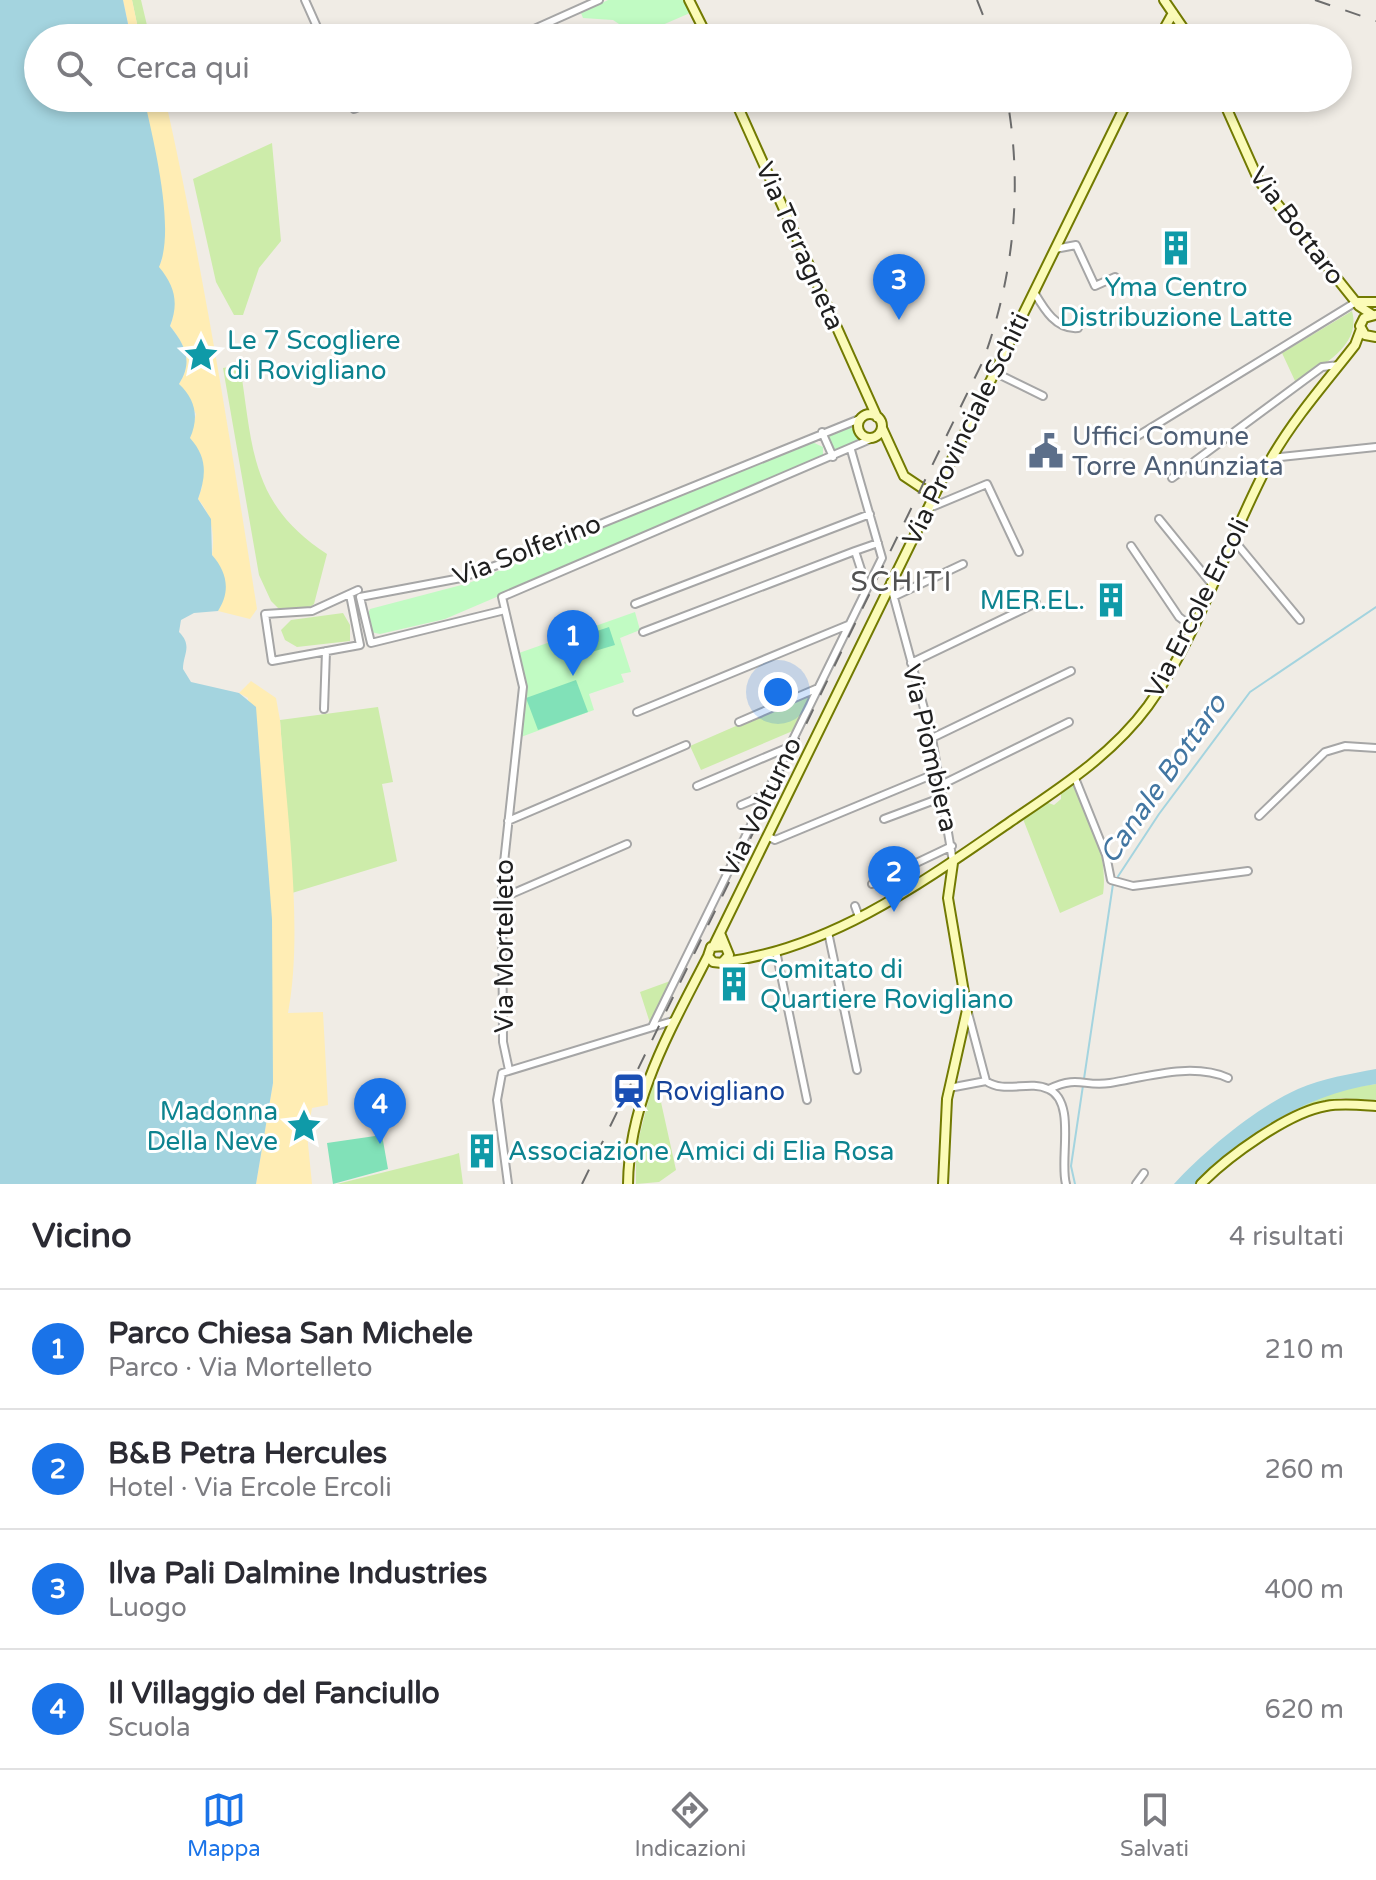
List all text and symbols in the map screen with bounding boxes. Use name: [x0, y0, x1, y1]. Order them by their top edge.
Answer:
search box: [24, 24, 1352, 112]
icon: search: [52, 46, 96, 90]
text: Cerca qui: [116, 50, 250, 87]
street label: Via Terragneta: [749, 157, 851, 335]
street label: Via Bottaro: [1243, 161, 1351, 291]
building icon: Yma Centro Distribuzione Latte: [1157, 229, 1195, 267]
pin: 3: [873, 254, 925, 320]
place label: Yma Centro Distribuzione Latte: [1060, 272, 1292, 333]
street label: Via Provinciale Schiti: [896, 307, 1036, 551]
place label: Le 7 Scogliere di Rovigliano: [227, 325, 400, 386]
place icon: Le 7 Scogliere di Rovigliano: [182, 336, 220, 374]
place label: Uffici Comune Torre Annunziata: [1072, 421, 1284, 482]
public building icon: Uffici Comune Torre Annunziata: [1027, 432, 1065, 470]
street label: Via Solferino: [449, 508, 605, 592]
street label: Via Ercole Ercoli: [1138, 513, 1256, 703]
district label: SCHITI: [851, 565, 953, 599]
building icon: MER.EL.: [1092, 581, 1130, 619]
place label: MER.EL.: [980, 585, 1085, 616]
pin: 1: [547, 610, 599, 676]
street label: Via Piombiera: [896, 661, 964, 835]
your location: [758, 672, 798, 712]
water label: Canale Bottaro: [1092, 686, 1235, 870]
street label: Via Volturno: [714, 732, 808, 882]
pin: 2: [868, 846, 920, 912]
street label: Via Mortelleto: [489, 859, 520, 1033]
place label: Comitato di Quartiere Rovigliano: [760, 954, 1013, 1015]
building icon: Comitato di Quartiere Rovigliano: [715, 965, 753, 1003]
station icon: Rovigliano: [610, 1072, 648, 1110]
place label: Rovigliano: [655, 1076, 785, 1107]
pin: 4: [354, 1078, 406, 1144]
place label: Madonna Della Neve: [147, 1096, 278, 1157]
place icon: Madonna Della Neve: [285, 1107, 323, 1145]
building icon: Associazione Amici di Elia Rosa: [463, 1132, 501, 1170]
place label: Associazione Amici di Elia Rosa: [508, 1136, 894, 1167]
text: Vicino: [32, 1216, 132, 1257]
text: 4 risultati: [1229, 1221, 1344, 1252]
text: Parco Chiesa San Michele: [108, 1315, 473, 1352]
text: 1: [50, 1334, 66, 1365]
text: 210 m: [1264, 1334, 1344, 1365]
text: Parco · Via Mortelleto: [108, 1352, 373, 1383]
text: B&B Petra Hercules: [108, 1435, 387, 1472]
text: 2: [50, 1454, 66, 1485]
text: 260 m: [1264, 1454, 1344, 1485]
text: Hotel · Via Ercole Ercoli: [108, 1472, 392, 1503]
text: Ilva Pali Dalmine Industries: [108, 1555, 488, 1592]
text: 3: [50, 1574, 66, 1605]
text: 400 m: [1264, 1574, 1344, 1605]
text: Luogo: [108, 1592, 187, 1623]
text: Il Villaggio del Fanciullo: [108, 1675, 440, 1712]
text: 4: [50, 1694, 66, 1725]
text: 620 m: [1264, 1694, 1344, 1725]
text: Scuola: [108, 1712, 191, 1743]
tab: Mappa: [187, 1788, 261, 1862]
tab: Indicazioni: [635, 1788, 746, 1862]
tab: Salvati: [1120, 1788, 1189, 1862]

